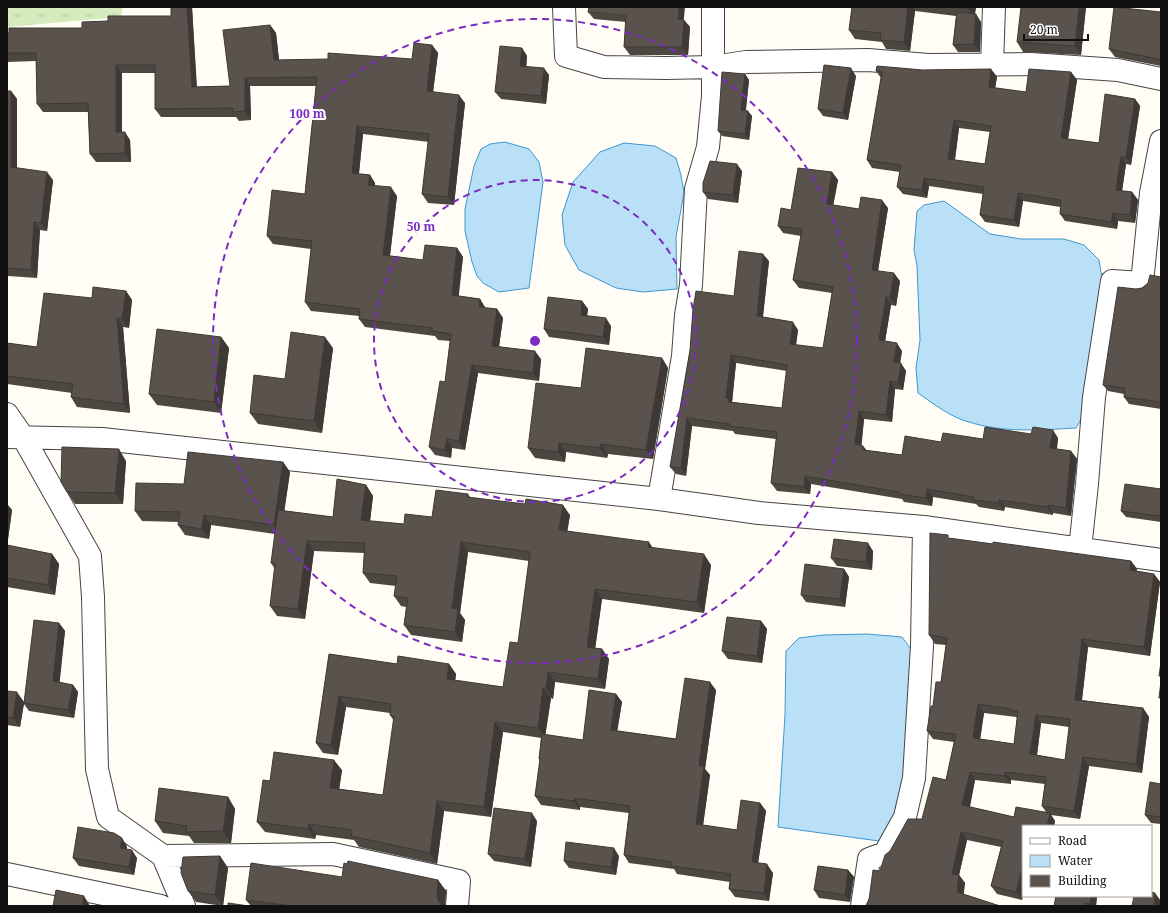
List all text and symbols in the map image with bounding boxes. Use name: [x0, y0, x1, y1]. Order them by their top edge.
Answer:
scale bar: [1024, 16, 1088, 42]
text: 20 m: [1030, 21, 1058, 38]
text: 100 m: [289, 105, 325, 122]
text: 50 m: [407, 218, 435, 235]
centre of rings: [528, 334, 542, 348]
legend: [1022, 825, 1152, 897]
text: Road: [1058, 832, 1088, 849]
text: Water: [1058, 852, 1093, 869]
text: Building: [1058, 872, 1107, 889]

